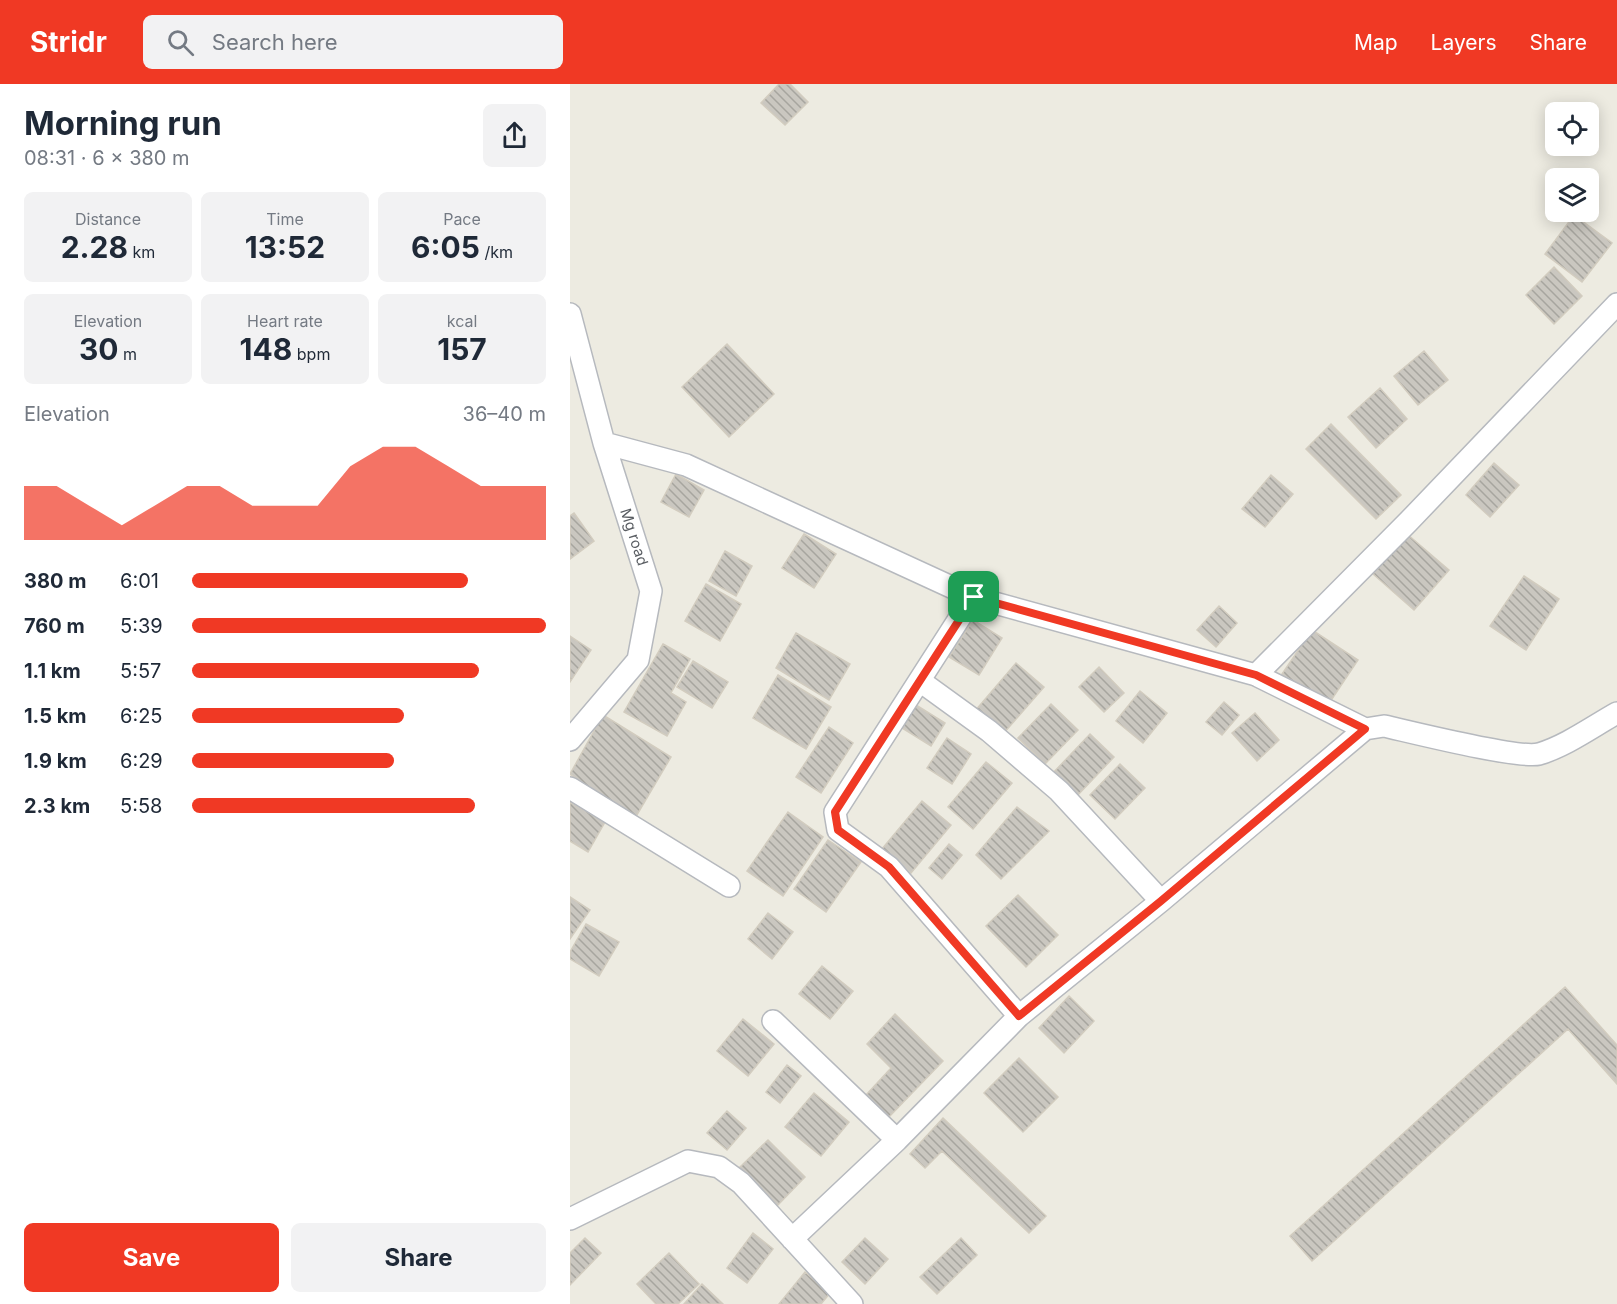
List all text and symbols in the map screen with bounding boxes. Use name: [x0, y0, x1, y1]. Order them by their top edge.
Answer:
search box: [143, 15, 563, 69]
text: Stridr: [30, 25, 107, 59]
icon: search: [164, 26, 197, 59]
text: Search here: [212, 29, 338, 55]
text: Map: [1354, 30, 1398, 55]
text: Layers: [1431, 30, 1497, 55]
text: Share: [1530, 30, 1587, 55]
map controls: [1545, 102, 1599, 222]
button: locate: [1545, 102, 1599, 156]
text: Morning run: [24, 103, 222, 143]
button: share: [483, 104, 546, 167]
text: 08:31 · 6 × 380 m: [24, 146, 190, 170]
button: layers: [1545, 168, 1599, 222]
text: Distance: [75, 209, 141, 229]
text: Time: [266, 209, 304, 229]
text: Pace: [443, 209, 481, 229]
text: 2.28: [61, 229, 128, 265]
text: 13:52: [245, 229, 325, 265]
text: 6:05: [411, 229, 480, 265]
text: km: [128, 242, 155, 262]
text: /km: [480, 242, 513, 262]
text: Elevation: [74, 311, 142, 331]
text: Heart rate: [247, 311, 323, 331]
text: kcal: [447, 311, 477, 331]
text: 30: [79, 331, 119, 367]
text: 148: [240, 331, 292, 367]
text: 157: [437, 331, 487, 367]
text: m: [119, 344, 137, 364]
text: bpm: [292, 344, 330, 364]
text: Elevation: [24, 402, 110, 426]
text: 36–40 m: [463, 402, 546, 426]
street label: Mg road: [616, 506, 653, 568]
text: 380 m: [24, 569, 86, 593]
text: 6:01: [120, 569, 159, 593]
pin: [948, 571, 999, 622]
icon: arrive: [957, 580, 990, 613]
text: 760 m: [24, 614, 85, 638]
text: 5:39: [120, 614, 163, 638]
text: 1.1 km: [24, 659, 81, 683]
text: 5:57: [120, 659, 161, 683]
text: 1.5 km: [24, 704, 87, 728]
text: 6:25: [120, 704, 163, 728]
text: 1.9 km: [24, 749, 87, 773]
text: 6:29: [120, 749, 163, 773]
text: 2.3 km: [24, 794, 90, 818]
text: 5:58: [120, 794, 162, 818]
button: Save: [24, 1223, 279, 1292]
button: Share: [291, 1223, 546, 1292]

